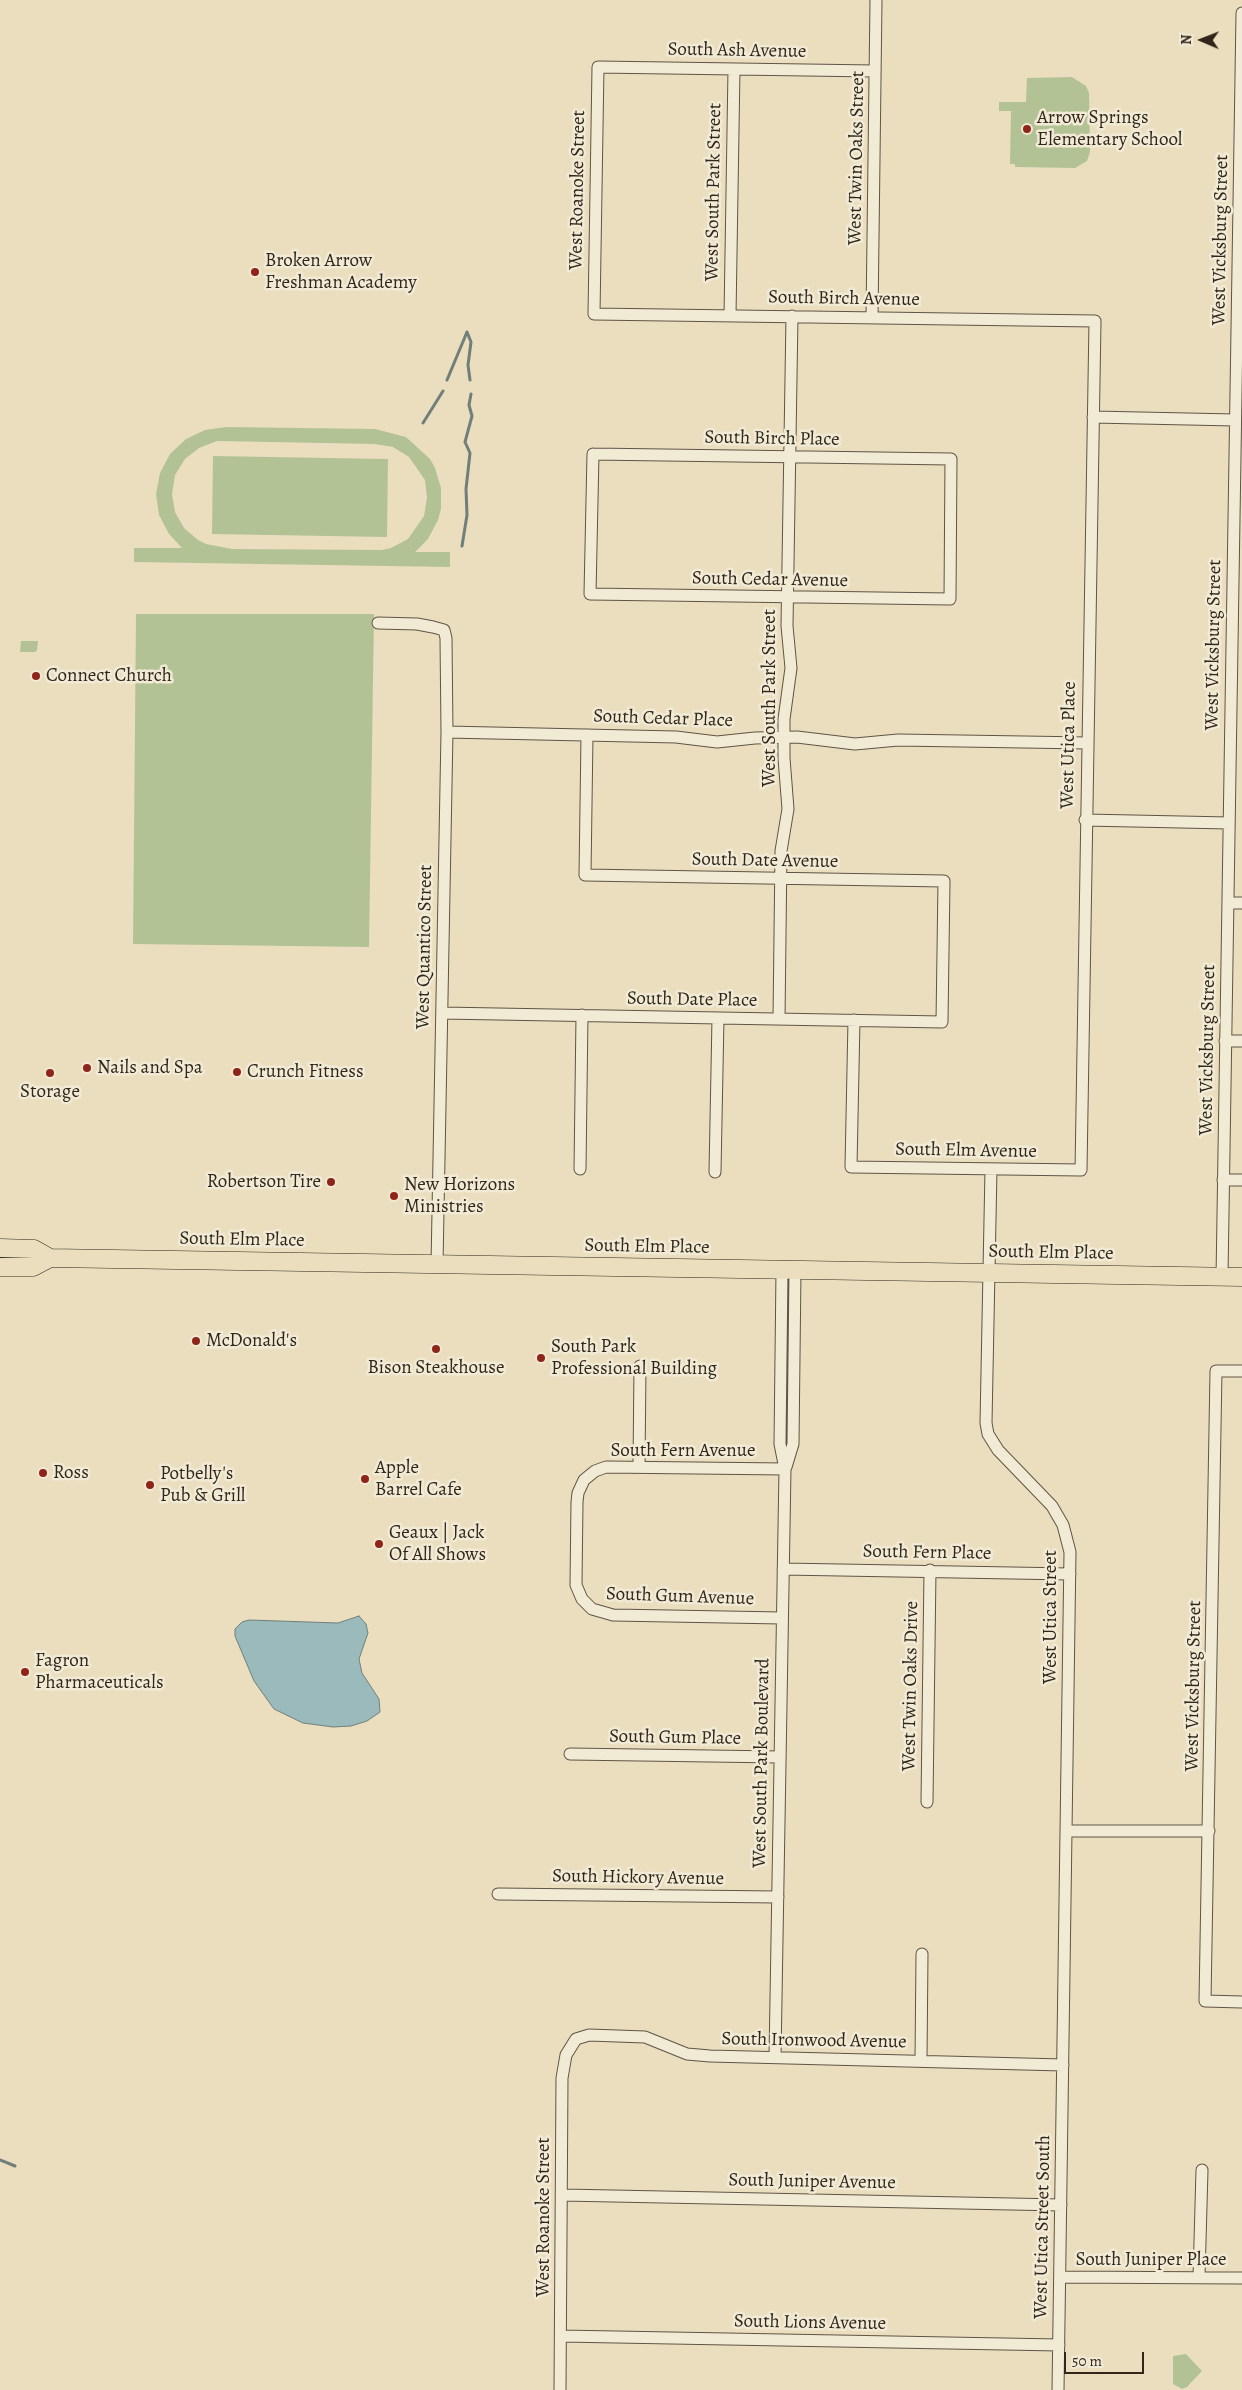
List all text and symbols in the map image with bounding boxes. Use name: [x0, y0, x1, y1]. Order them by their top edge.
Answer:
north arrow: [1177, 15, 1227, 65]
text: N: [1177, 34, 1196, 45]
street label: South Ash Avenue: [667, 38, 807, 64]
street label: West Twin Oaks Street: [844, 71, 870, 245]
street label: West South Park Street: [701, 103, 727, 281]
place label: Arrow Springs Elementary School: [1037, 107, 1182, 151]
street label: West Roanoke Street: [565, 110, 591, 270]
marker: Arrow Springs Elementary School: [1021, 123, 1033, 135]
street label: West Vicksburg Street: [1208, 154, 1234, 326]
place label: Broken Arrow Freshman Academy: [265, 250, 417, 294]
marker: Broken Arrow Freshman Academy: [249, 266, 261, 278]
street label: South Birch Avenue: [768, 286, 920, 312]
street label: South Birch Place: [704, 426, 840, 452]
street label: West Vicksburg Street: [1201, 559, 1227, 731]
street label: South Cedar Avenue: [692, 567, 848, 593]
street label: West South Park Street: [759, 609, 781, 787]
place label: Connect Church: [46, 665, 172, 687]
marker: Connect Church: [30, 670, 42, 682]
street label: West Utica Place: [1056, 681, 1082, 809]
street label: South Cedar Place: [593, 705, 733, 733]
street label: South Date Avenue: [691, 848, 839, 874]
street label: West Quantico Street: [412, 865, 438, 1029]
street label: West Vicksburg Street: [1195, 964, 1221, 1136]
street label: South Date Place: [627, 987, 757, 1013]
place label: Nails and Spa: [97, 1057, 203, 1079]
place label: Crunch Fitness: [247, 1061, 364, 1083]
marker: Nails and Spa: [81, 1062, 93, 1074]
marker: Crunch Fitness: [231, 1066, 243, 1078]
marker: Storage: [44, 1067, 56, 1079]
place label: Storage: [20, 1081, 80, 1103]
street label: South Elm Avenue: [895, 1138, 1037, 1164]
place label: Robertson Tire: [207, 1171, 321, 1193]
place label: New Horizons Ministries: [404, 1174, 515, 1218]
marker: Robertson Tire: [325, 1176, 337, 1188]
marker: New Horizons Ministries: [388, 1190, 400, 1202]
street label: South Elm Place: [179, 1228, 305, 1252]
street label: South Elm Place: [584, 1235, 710, 1259]
street label: South Elm Place: [988, 1241, 1114, 1265]
place label: McDonald's: [206, 1330, 297, 1352]
marker: McDonald's: [190, 1335, 202, 1347]
place label: South Park Professional Building: [551, 1336, 717, 1380]
marker: Bison Steakhouse: [430, 1343, 442, 1355]
marker: South Park Professional Building: [535, 1352, 547, 1364]
place label: Bison Steakhouse: [368, 1357, 504, 1379]
street label: South Fern Avenue: [610, 1440, 756, 1462]
place label: Apple Barrel Cafe: [375, 1457, 462, 1501]
place label: Ross: [53, 1462, 89, 1484]
place label: Potbelly's Pub & Grill: [160, 1463, 245, 1507]
marker: Ross: [37, 1467, 49, 1479]
marker: Apple Barrel Cafe: [359, 1473, 371, 1485]
marker: Potbelly's Pub & Grill: [144, 1479, 156, 1491]
place label: Geaux | Jack Of All Shows: [389, 1522, 486, 1566]
marker: Geaux | Jack Of All Shows: [373, 1538, 385, 1550]
street label: South Fern Place: [862, 1540, 992, 1566]
street label: West Utica Street: [1040, 1550, 1062, 1684]
street label: South Gum Avenue: [605, 1583, 755, 1611]
street label: West Vicksburg Street: [1181, 1600, 1207, 1772]
street label: West Twin Oaks Drive: [898, 1601, 924, 1771]
place label: Fagron Pharmaceuticals: [35, 1650, 164, 1694]
street label: West South Park Boulevard: [749, 1658, 775, 1868]
marker: Fagron Pharmaceuticals: [19, 1666, 31, 1678]
street label: South Gum Place: [609, 1725, 741, 1751]
street label: South Hickory Avenue: [552, 1865, 724, 1891]
street label: South Ironwood Avenue: [721, 2028, 907, 2054]
street label: West Utica Street South: [1030, 2135, 1056, 2319]
street label: West Roanoke Street: [533, 2137, 555, 2297]
street label: South Juniper Avenue: [728, 2169, 896, 2195]
street label: South Juniper Place: [1075, 2249, 1227, 2271]
street label: South Lions Avenue: [734, 2310, 886, 2336]
scale bar: [1067, 2342, 1147, 2374]
text: 50 m: [1072, 2351, 1102, 2371]

